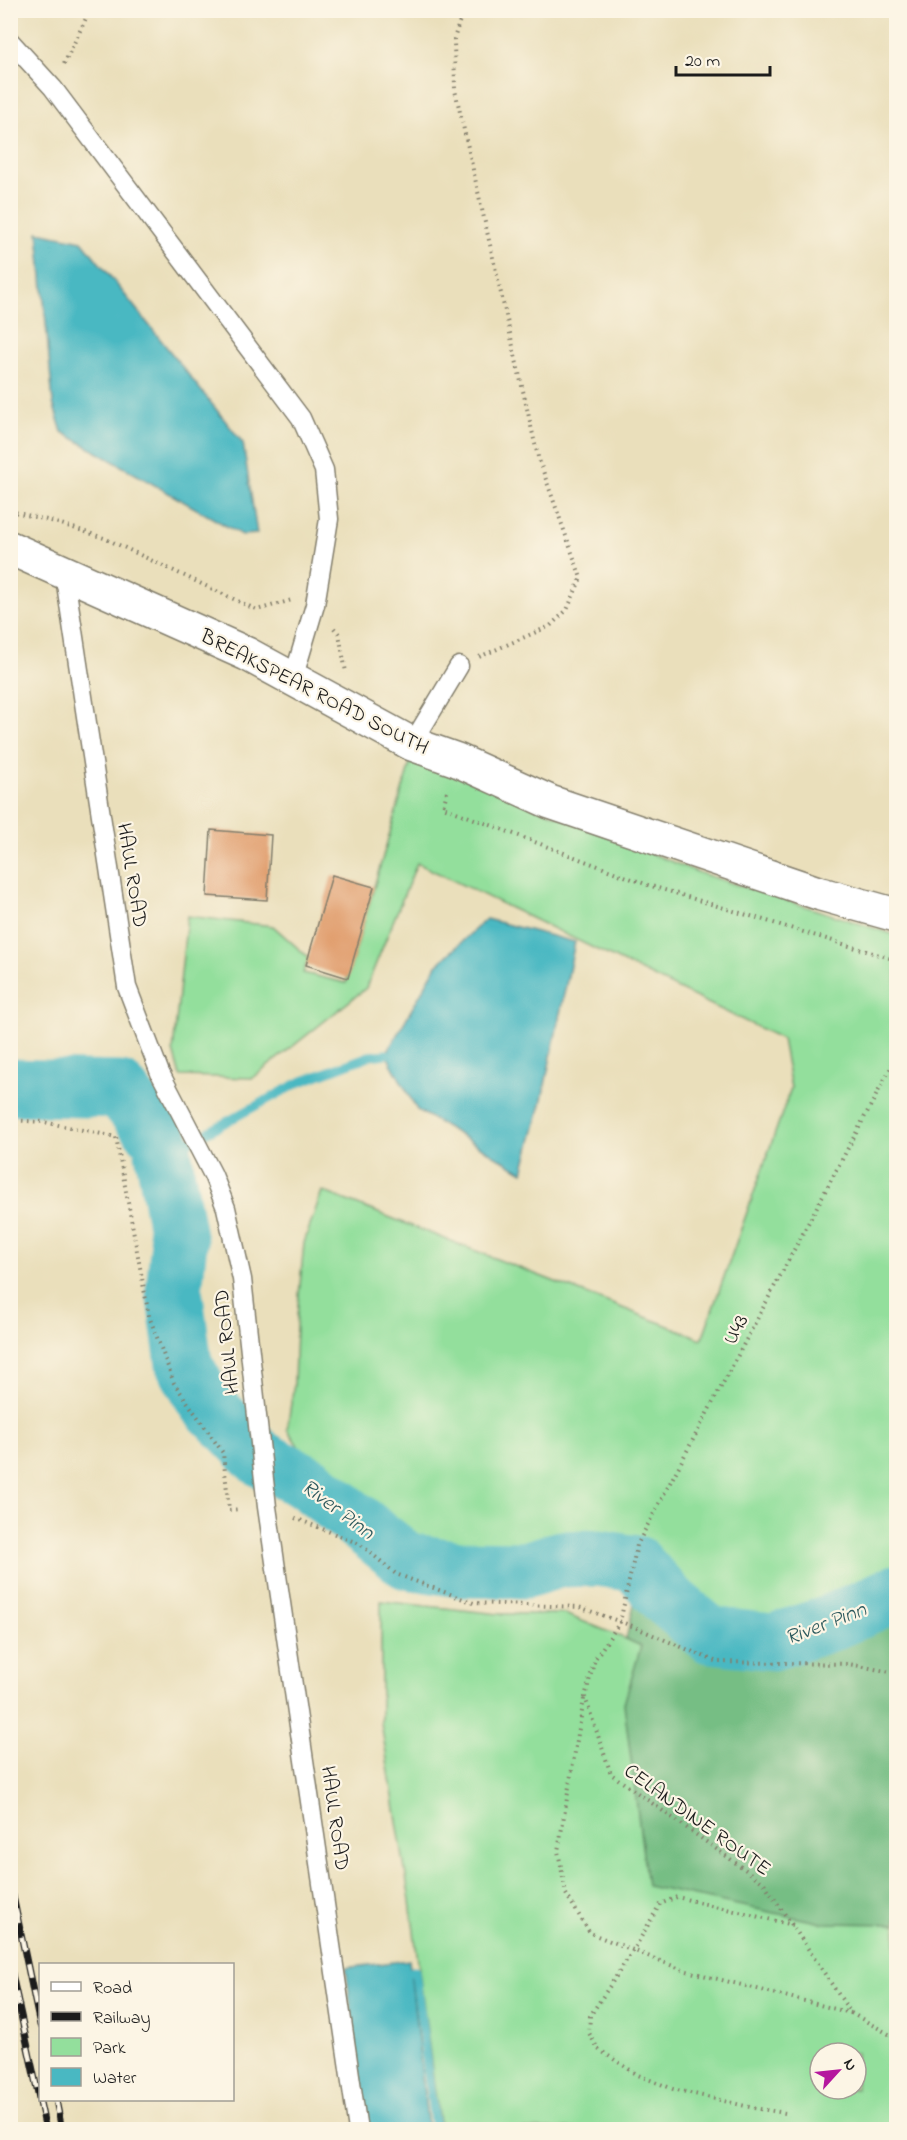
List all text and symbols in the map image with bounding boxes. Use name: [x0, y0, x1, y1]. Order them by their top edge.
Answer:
scale bar: [676, 39, 770, 77]
text: 20 m: [685, 49, 720, 75]
street label: BREAKSPEAR ROAD SOUTH: [194, 622, 433, 763]
street label: HAUL ROAD: [108, 821, 154, 930]
street label: HAUL ROAD: [208, 1288, 248, 1396]
street label: U43: [716, 1309, 757, 1350]
water label: River Pinn: [294, 1472, 381, 1549]
water label: River Pinn: [781, 1594, 872, 1655]
street label: CELANDINE ROUTE: [617, 1757, 777, 1884]
street label: HAUL ROAD: [312, 1764, 356, 1873]
legend: [39, 1963, 234, 2101]
text: Road: [93, 1976, 132, 2002]
text: Railway: [93, 2006, 150, 2032]
text: Park: [93, 2036, 126, 2062]
north arrow: [808, 2041, 868, 2101]
text: N: [836, 2055, 863, 2076]
text: Water: [93, 2066, 137, 2092]

